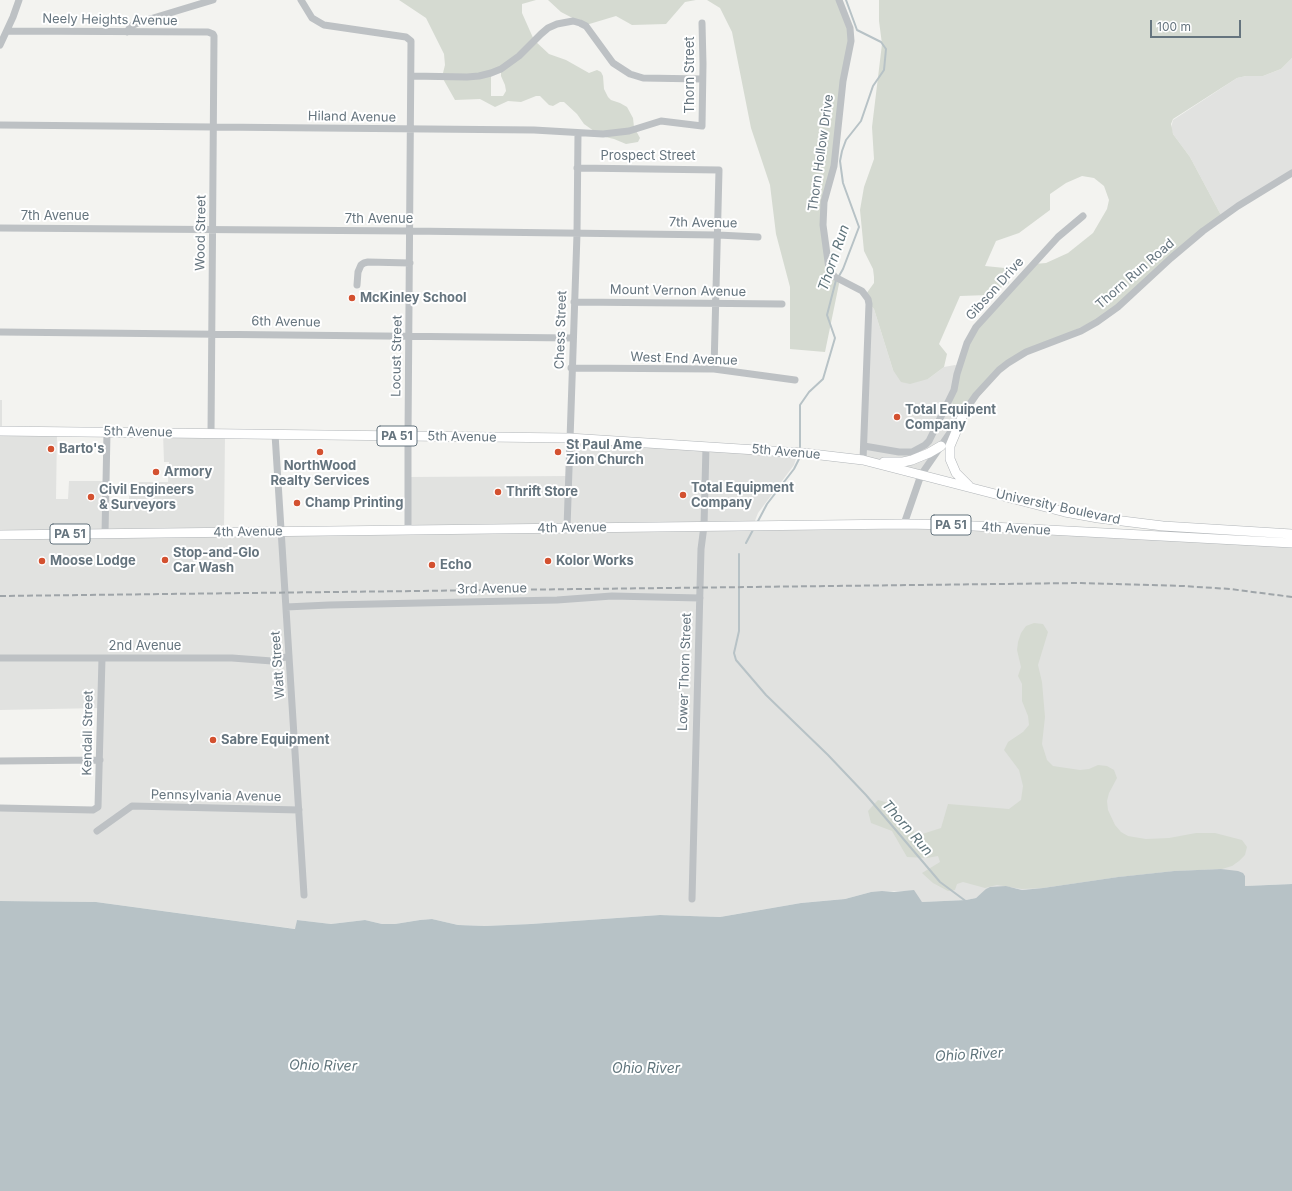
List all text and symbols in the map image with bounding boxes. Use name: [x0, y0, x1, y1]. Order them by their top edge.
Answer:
street label: Neely Heights Avenue: [42, 11, 178, 29]
scale bar: [1152, 12, 1243, 38]
text: 100 m: [1157, 19, 1191, 34]
street label: Thorn Street: [682, 37, 698, 113]
street label: Thorn Hollow Drive: [805, 93, 837, 213]
street label: Hiland Avenue: [308, 108, 396, 126]
street label: Prospect Street: [600, 148, 696, 164]
street label: Wood Street: [193, 195, 209, 271]
street label: 7th Avenue: [21, 208, 89, 224]
street label: 7th Avenue: [345, 211, 413, 227]
street label: 7th Avenue: [669, 215, 737, 231]
water label: Thorn Run: [815, 223, 853, 293]
street label: Thorn Run Road: [1093, 236, 1177, 312]
street label: Gibson Drive: [963, 254, 1027, 324]
street label: Mount Vernon Avenue: [610, 282, 746, 300]
place label: McKinley School: [360, 290, 466, 306]
street label: Chess Street: [552, 290, 570, 370]
marker: McKinley School: [347, 293, 357, 303]
street label: 6th Avenue: [251, 314, 321, 330]
street label: Locust Street: [388, 315, 406, 397]
street label: West End Avenue: [630, 349, 738, 369]
place label: Total Equipent Company: [905, 402, 996, 433]
marker: Total Equipent Company: [892, 412, 902, 422]
street label: 5th Avenue: [103, 424, 173, 440]
road number: PA 51: [377, 426, 417, 446]
street label: 5th Avenue: [427, 429, 497, 445]
place label: St Paul Ame Zion Church: [566, 437, 644, 468]
place label: Barto's: [59, 441, 105, 457]
street label: 5th Avenue: [751, 441, 821, 463]
marker: Barto's: [46, 444, 56, 454]
marker: NorthWood Realty Services: [315, 447, 325, 457]
marker: St Paul Ame Zion Church: [553, 447, 563, 457]
place label: NorthWood Realty Services: [270, 458, 370, 489]
place label: Armory: [164, 464, 212, 480]
marker: Armory: [151, 467, 161, 477]
place label: Total Equipment Company: [691, 480, 794, 511]
place label: Civil Engineers & Surveyors: [99, 482, 194, 513]
place label: Thrift Store: [506, 484, 578, 500]
street label: University Boulevard: [994, 486, 1122, 528]
marker: Thrift Store: [493, 487, 503, 497]
marker: Total Equipment Company: [678, 490, 688, 500]
marker: Civil Engineers & Surveyors: [86, 492, 96, 502]
place label: Champ Printing: [305, 495, 403, 511]
marker: Champ Printing: [292, 498, 302, 508]
road number: PA 51: [931, 515, 971, 535]
street label: 4th Avenue: [981, 519, 1051, 539]
street label: 4th Avenue: [537, 520, 607, 536]
road number: PA 51: [50, 524, 90, 544]
street label: 4th Avenue: [213, 524, 283, 540]
place label: Stop-and-Glo Car Wash: [173, 545, 260, 576]
place label: Moose Lodge: [50, 553, 136, 569]
place label: Kolor Works: [556, 553, 634, 569]
marker: Stop-and-Glo Car Wash: [160, 555, 170, 565]
marker: Moose Lodge: [37, 556, 47, 566]
marker: Kolor Works: [543, 556, 553, 566]
place label: Echo: [440, 557, 472, 573]
marker: Echo: [427, 560, 437, 570]
street label: 3rd Avenue: [457, 581, 527, 597]
street label: Lower Thorn Street: [675, 613, 695, 731]
street label: Watt Street: [268, 631, 288, 699]
street label: 2nd Avenue: [109, 638, 181, 654]
street label: Kendall Street: [79, 690, 97, 776]
place label: Sabre Equipment: [221, 732, 329, 748]
marker: Sabre Equipment: [208, 735, 218, 745]
street label: Pennsylvania Avenue: [151, 787, 281, 805]
water label: Thorn Run: [878, 796, 936, 860]
water label: Ohio River: [935, 1045, 1003, 1065]
water label: Ohio River: [289, 1057, 357, 1075]
water label: Ohio River: [612, 1061, 680, 1077]

